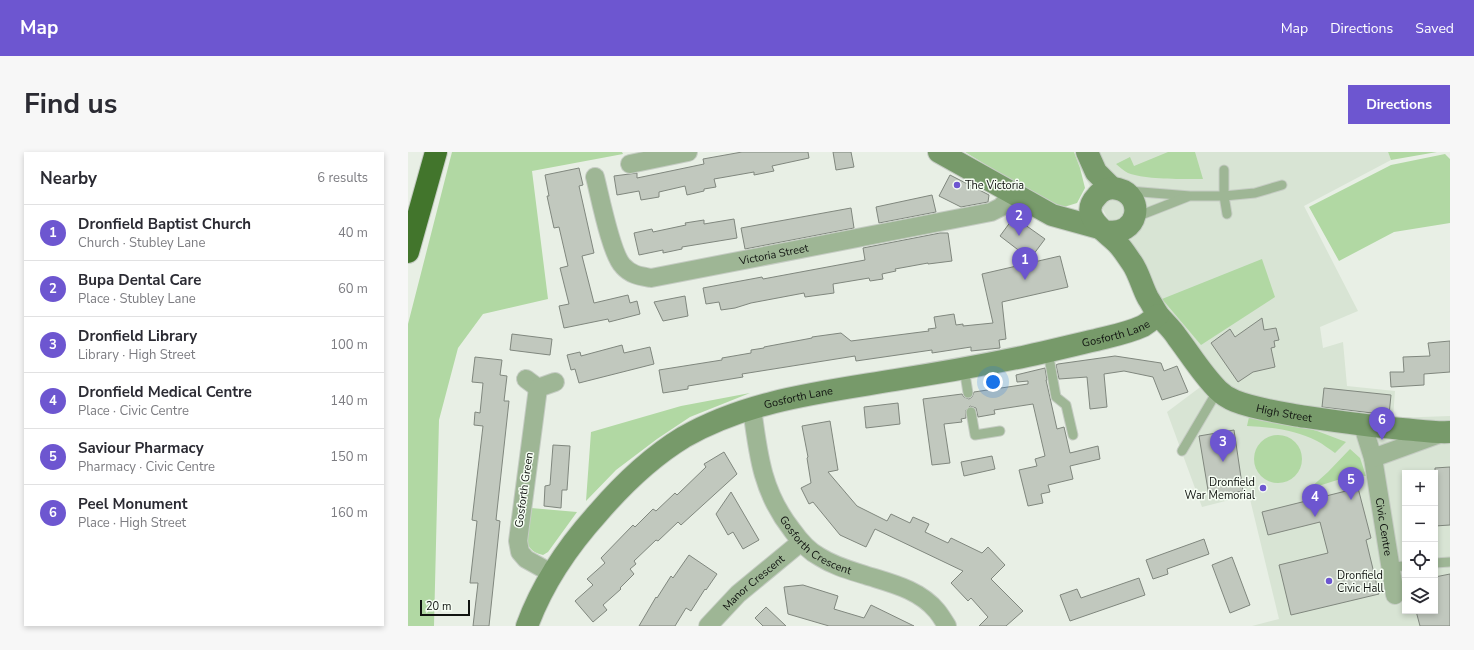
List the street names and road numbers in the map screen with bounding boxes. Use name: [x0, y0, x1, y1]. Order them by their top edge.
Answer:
street label: Victoria Street: [737, 240, 810, 268]
street label: Gosforth Lane: [1080, 316, 1153, 350]
street label: Gosforth Lane: [762, 383, 834, 412]
street label: High Street: [1255, 400, 1313, 425]
street label: Gosforth Green: [511, 451, 537, 529]
street label: Civic Centre: [1372, 496, 1396, 557]
street label: Gosforth Crescent: [776, 513, 854, 578]
street label: Manor Crescent: [719, 551, 788, 614]

